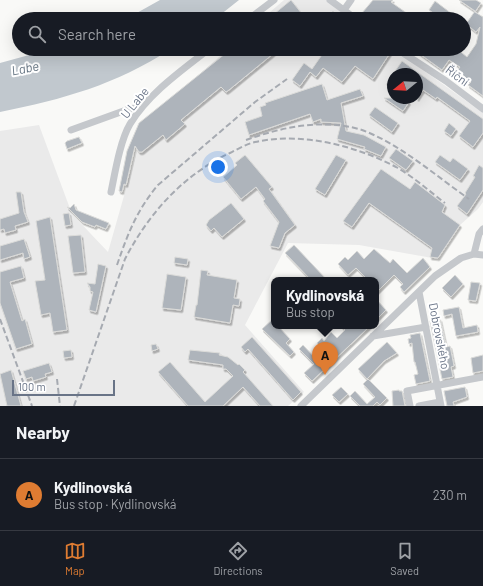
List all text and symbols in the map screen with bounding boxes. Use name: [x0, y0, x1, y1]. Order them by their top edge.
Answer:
search box: [12, 12, 471, 56]
icon: search: [26, 23, 48, 45]
text: Search here: [58, 25, 136, 43]
water label: Labe: [10, 57, 40, 78]
street label: Říční: [443, 62, 472, 89]
north arrow: [387, 68, 423, 104]
street label: U Labe: [117, 84, 151, 121]
your location: [208, 157, 228, 177]
popup: [271, 277, 379, 329]
text: Kydlinovská: [286, 286, 364, 304]
street label: Dobrovského: [427, 301, 453, 370]
text: Bus stop: [286, 304, 335, 320]
pin: A: [312, 342, 338, 375]
scale bar: [12, 378, 115, 397]
text: 100 m: [18, 380, 46, 393]
text: Nearby: [16, 422, 70, 442]
text: Kydlinovská: [54, 478, 132, 496]
text: A: [25, 487, 33, 503]
text: 230 m: [433, 487, 467, 503]
text: Bus stop · Kydlinovská: [54, 496, 176, 512]
tab: Map: [64, 540, 86, 577]
tab: Directions: [213, 540, 263, 577]
tab: Saved: [390, 540, 419, 577]

